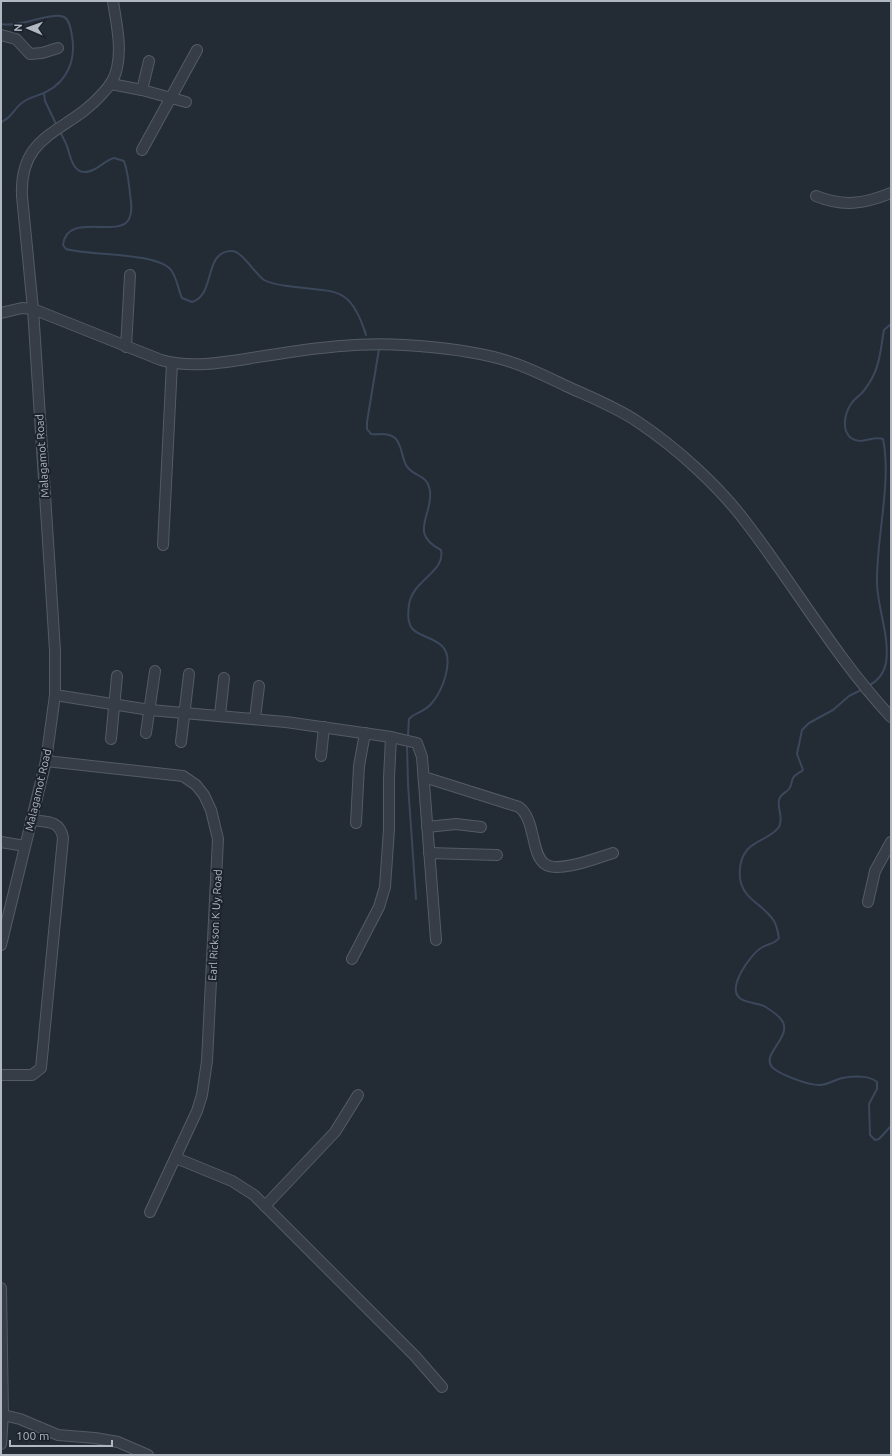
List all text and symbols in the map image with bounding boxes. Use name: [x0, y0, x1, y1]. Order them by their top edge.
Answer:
north arrow: [8, 8, 48, 48]
text: N: [12, 23, 24, 32]
street label: Malagamot Road: [33, 414, 51, 498]
street label: Malagamot Road: [23, 748, 53, 832]
street label: Earl Rickson K Uy Road: [206, 869, 224, 981]
scale bar: [10, 1422, 112, 1448]
text: 100 m: [16, 1429, 49, 1442]

